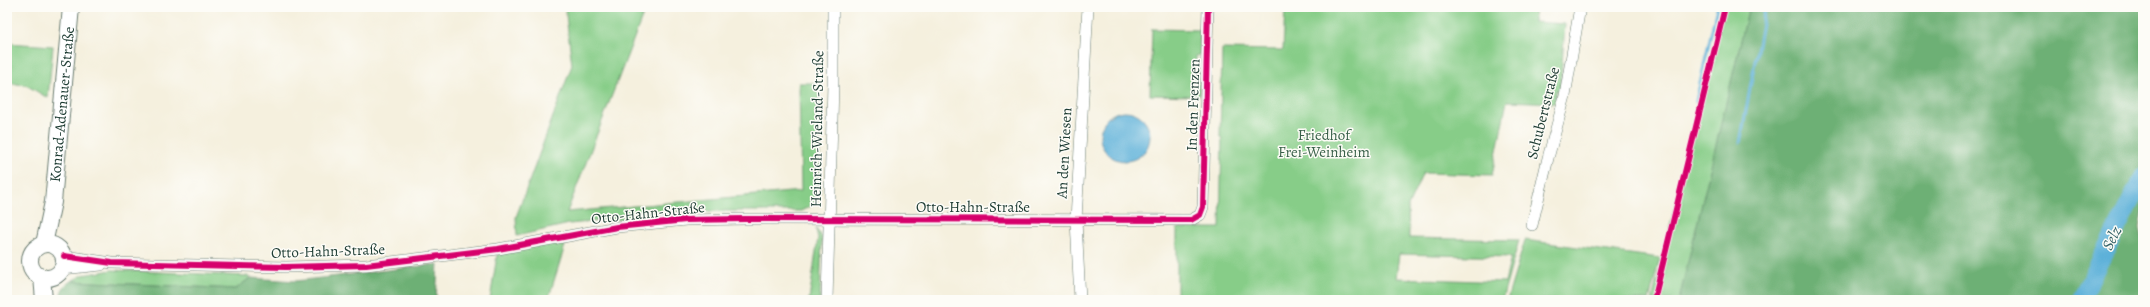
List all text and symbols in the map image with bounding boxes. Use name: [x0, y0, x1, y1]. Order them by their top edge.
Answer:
street label: Konrad-Adenauer-Straße: [45, 25, 79, 183]
street label: Heinrich-Wieland-Straße: [806, 50, 828, 208]
street label: In den Frenzen: [1181, 59, 1205, 151]
street label: Schubertstraße: [1522, 65, 1564, 161]
street label: An den Wiesen: [1052, 107, 1076, 200]
park label: Friedhof Frei-Weinheim: [1278, 125, 1370, 162]
street label: Otto-Hahn-Straße: [590, 197, 706, 229]
street label: Otto-Hahn-Straße: [916, 197, 1030, 217]
water label: Selz: [2097, 222, 2127, 254]
street label: Otto-Hahn-Straße: [271, 239, 386, 263]

